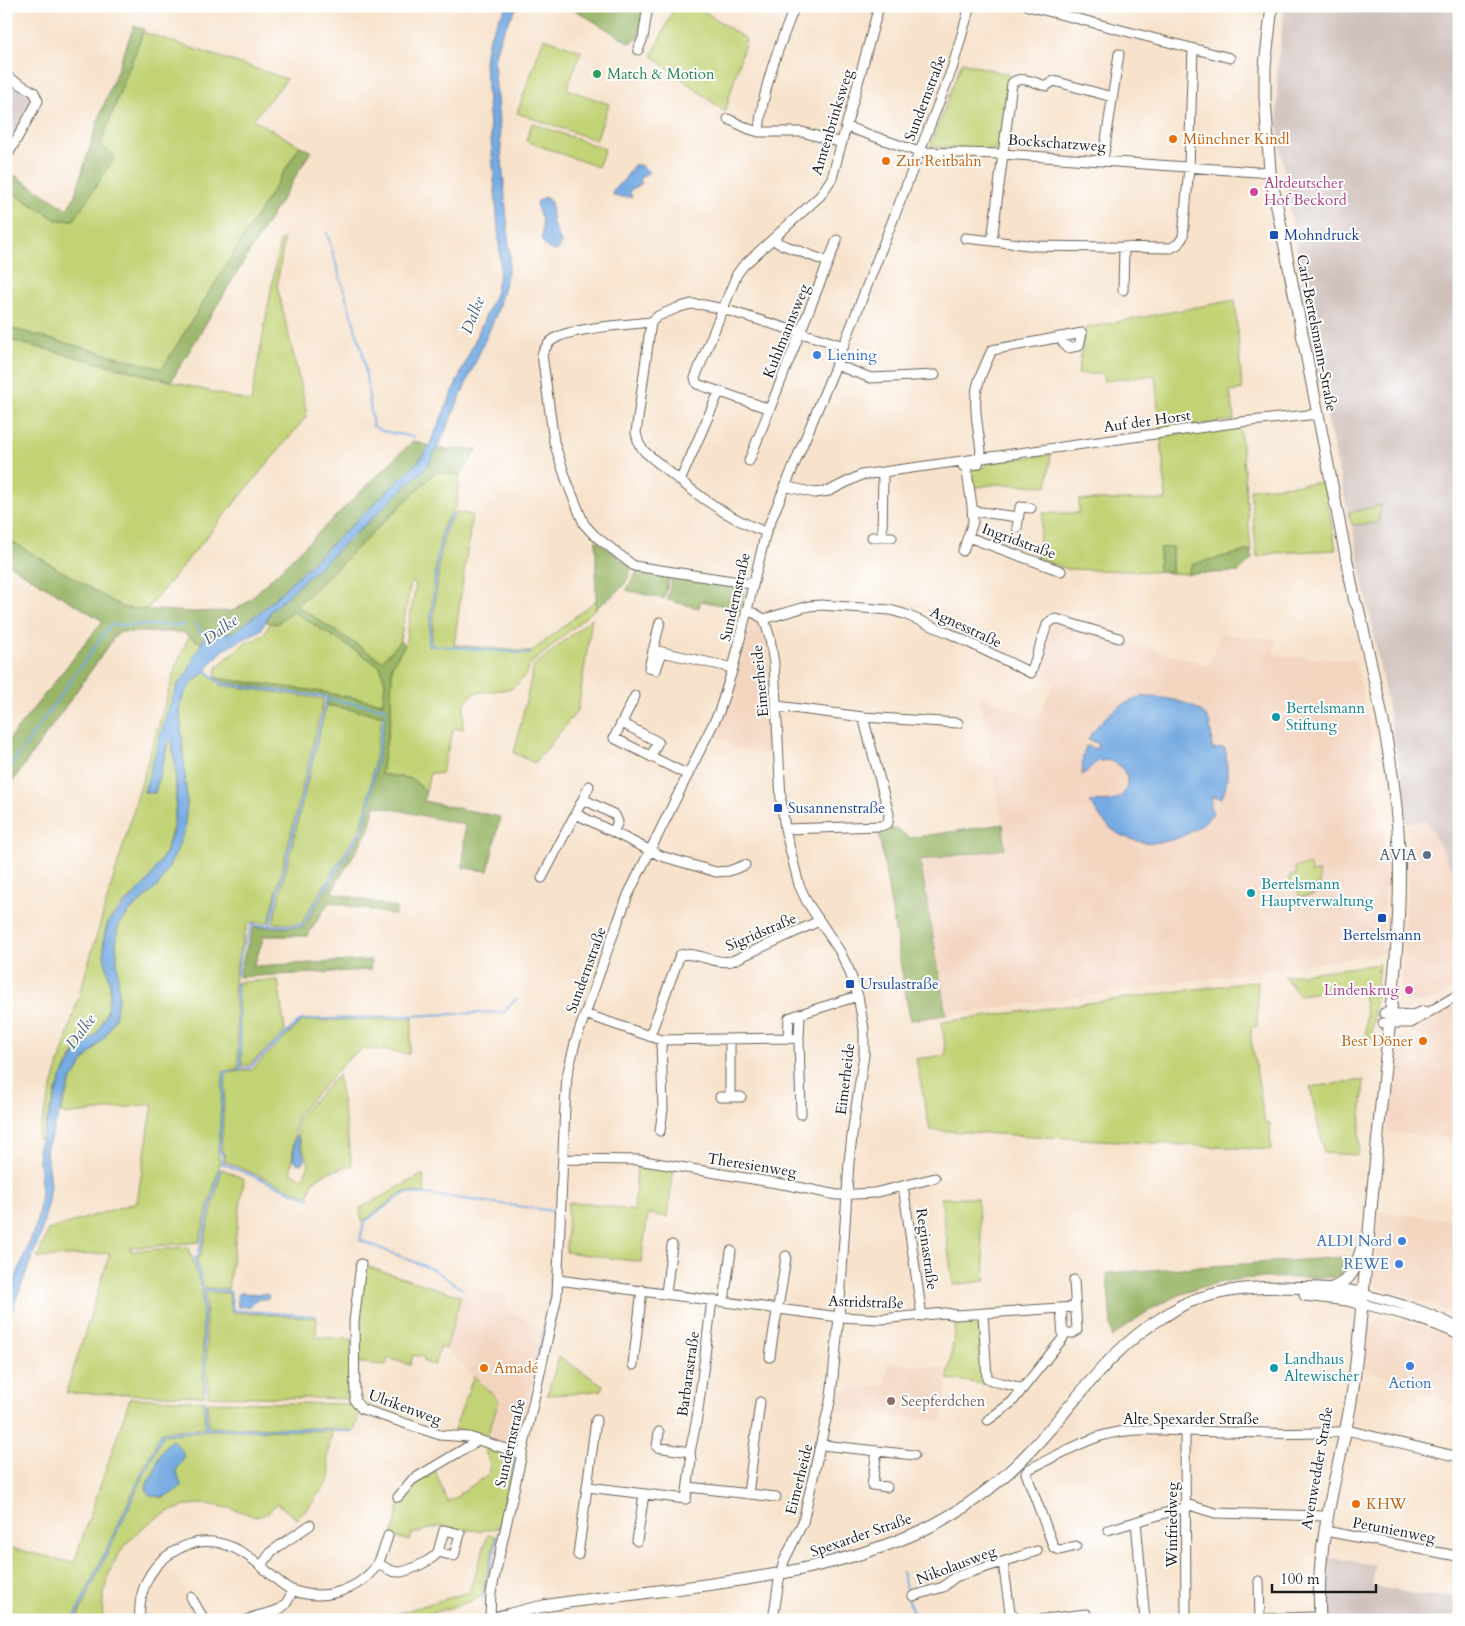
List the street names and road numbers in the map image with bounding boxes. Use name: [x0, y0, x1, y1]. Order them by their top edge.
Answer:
street label: Sundernstraße: [899, 52, 951, 144]
street label: Amtenbrinksweg: [806, 66, 858, 178]
street label: Bockschatzweg: [1007, 130, 1107, 156]
street label: Carl-Bertelsmann-Straße: [1292, 253, 1342, 413]
street label: Kuhlmannsweg: [758, 280, 814, 381]
street label: Auf der Horst: [1102, 405, 1192, 437]
street label: Ingridstraße: [979, 518, 1059, 564]
street label: Sundernstraße: [715, 550, 755, 643]
street label: Agnesstraße: [927, 602, 1005, 652]
street label: Eimerheide: [747, 644, 773, 718]
street label: Sigridstraße: [722, 908, 800, 956]
street label: Sundernstraße: [561, 924, 611, 1016]
street label: Eimerheide: [831, 1042, 859, 1116]
street label: Theresienweg: [706, 1148, 799, 1182]
street label: Reginastraße: [911, 1207, 943, 1291]
street label: Astridstraße: [828, 1291, 904, 1313]
street label: Barbarastraße: [672, 1330, 704, 1418]
street label: Ulrikenweg: [366, 1385, 445, 1430]
street label: Sundernstraße: [490, 1396, 530, 1489]
street label: Avenwedder Straße: [1296, 1405, 1338, 1531]
street label: Alte Spexarder Straße: [1123, 1409, 1259, 1429]
street label: Eimerheide: [781, 1441, 818, 1517]
street label: Winfriedweg: [1162, 1482, 1182, 1569]
street label: Spexarder Straße: [808, 1508, 915, 1562]
street label: Petunienweg: [1351, 1512, 1438, 1548]
street label: Nikolausweg: [913, 1540, 999, 1589]

